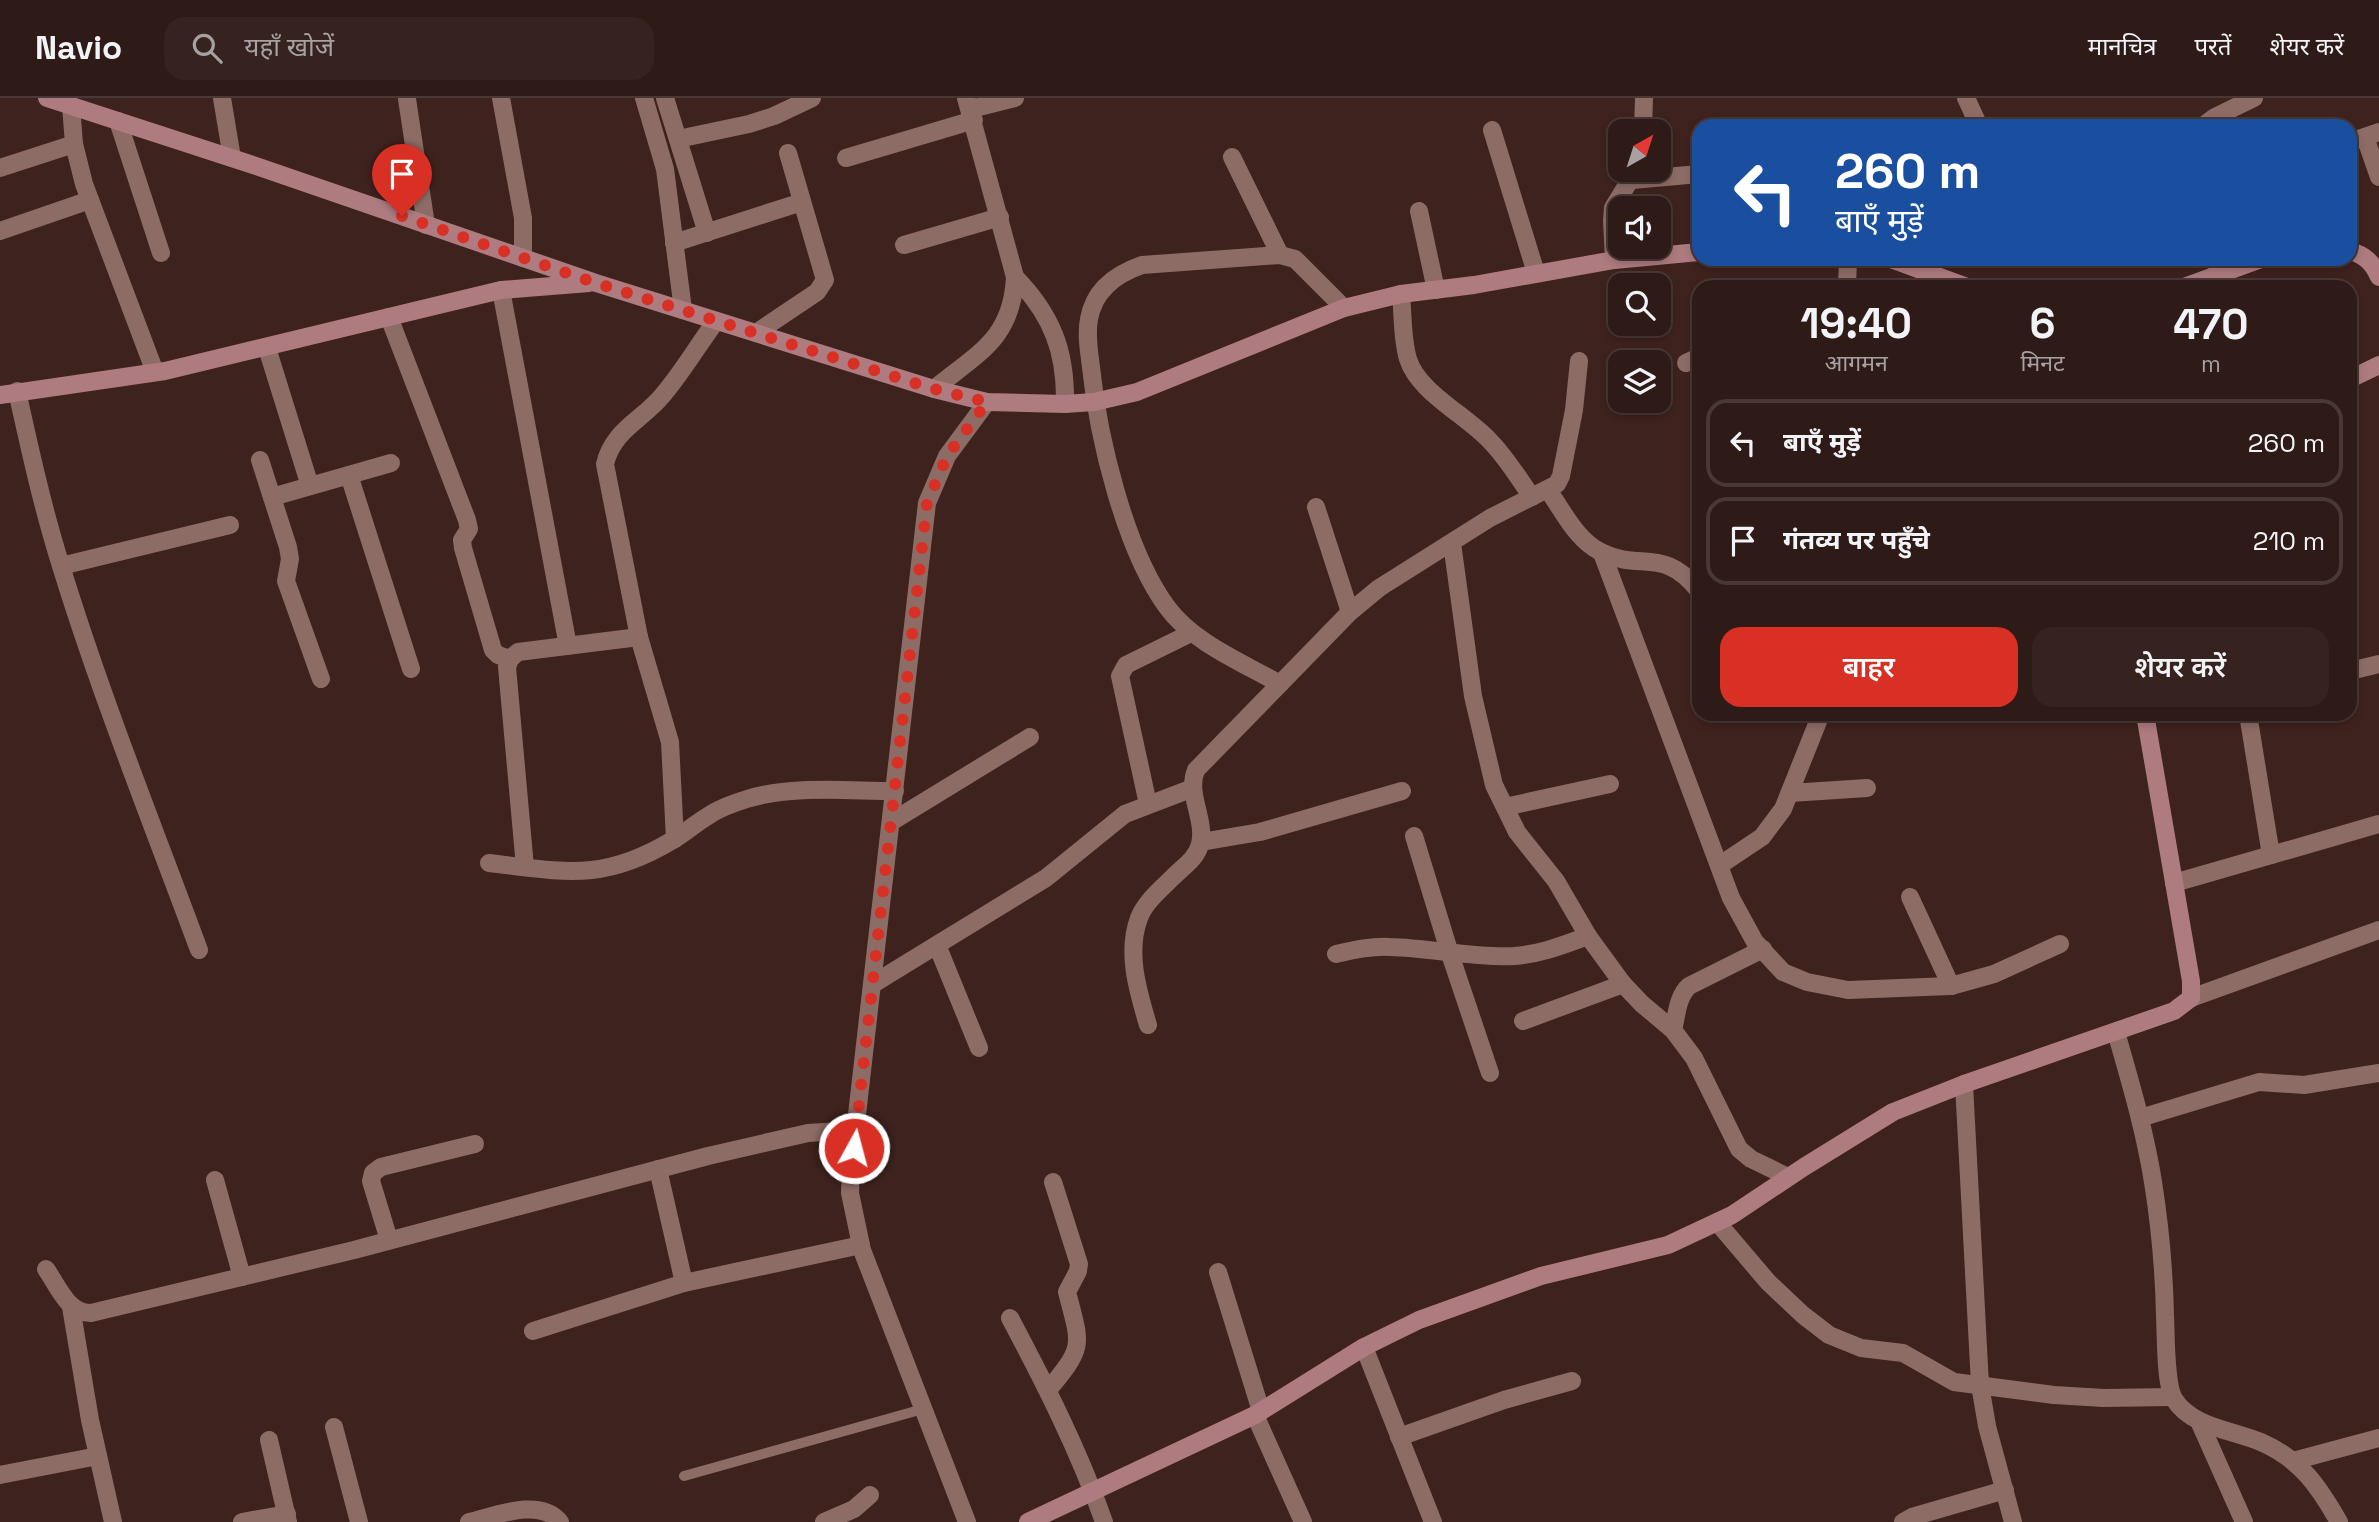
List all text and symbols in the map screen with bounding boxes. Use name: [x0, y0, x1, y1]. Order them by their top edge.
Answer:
search box: [164, 17, 654, 80]
text: Navio: [35, 27, 122, 69]
icon: search: [188, 29, 226, 67]
text: यहाँ खोजें: [244, 30, 334, 64]
text: मानचित्र: [2088, 31, 2156, 62]
text: परतें: [2194, 31, 2232, 62]
text: शेयर करें: [2270, 31, 2344, 62]
north arrow: [1608, 119, 1671, 182]
map controls: [1608, 119, 1671, 413]
text: 260 m: [1835, 140, 1980, 202]
pin: [372, 144, 432, 216]
icon: left: [1720, 147, 1811, 238]
icon: arrive: [383, 155, 421, 193]
button: sound: [1608, 196, 1671, 259]
text: बाएँ मुड़ें: [1835, 201, 1924, 241]
button: search: [1608, 273, 1671, 336]
text: 19:40: [1801, 297, 1912, 350]
text: 6: [2030, 297, 2056, 350]
text: 470: [2173, 298, 2248, 351]
text: आगमन: [1825, 348, 1888, 378]
text: मिनट: [2021, 348, 2065, 378]
text: m: [2201, 349, 2221, 379]
button: layers: [1608, 350, 1671, 413]
icon: left: [1724, 424, 1762, 462]
text: बाएँ मुड़ें: [1783, 425, 1861, 459]
text: 260 m: [2248, 426, 2325, 460]
icon: arrive: [1724, 522, 1762, 560]
text: गंतव्य पर पहुँचे: [1783, 523, 1930, 557]
text: 210 m: [2253, 524, 2325, 558]
button: बाहर: [1720, 627, 2018, 707]
button: शेयर करें: [2032, 627, 2329, 707]
position arrow: [817, 1111, 891, 1185]

